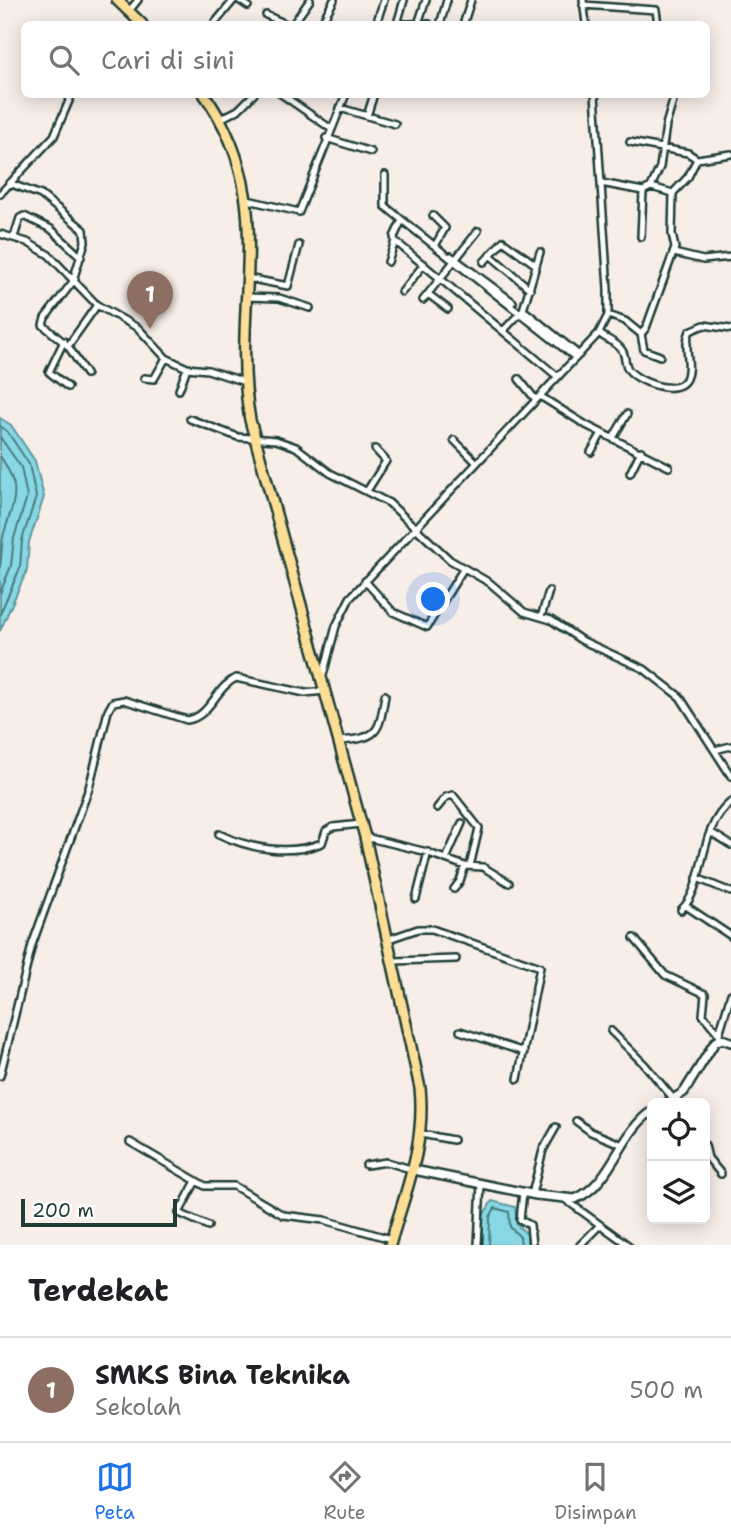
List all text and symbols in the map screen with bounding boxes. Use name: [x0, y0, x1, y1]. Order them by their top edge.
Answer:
search box: [21, 21, 710, 98]
icon: search: [45, 41, 83, 79]
text: Cari di sini: [101, 42, 235, 77]
pin: 1: [127, 271, 173, 329]
your location: [416, 582, 450, 616]
map controls: [647, 1098, 710, 1224]
button: locate: [647, 1098, 710, 1161]
button: layers: [647, 1161, 710, 1224]
scale bar: [21, 1196, 177, 1228]
text: 200 m: [32, 1198, 94, 1223]
text: Terdekat: [28, 1270, 168, 1311]
text: SMKS Bina Teknika: [95, 1357, 350, 1392]
text: 1: [46, 1375, 56, 1405]
text: 500 m: [629, 1375, 703, 1405]
text: Sekolah: [95, 1392, 182, 1422]
tab: Peta: [94, 1458, 135, 1525]
tab: Rute: [324, 1458, 366, 1525]
tab: Disimpan: [554, 1458, 637, 1525]

